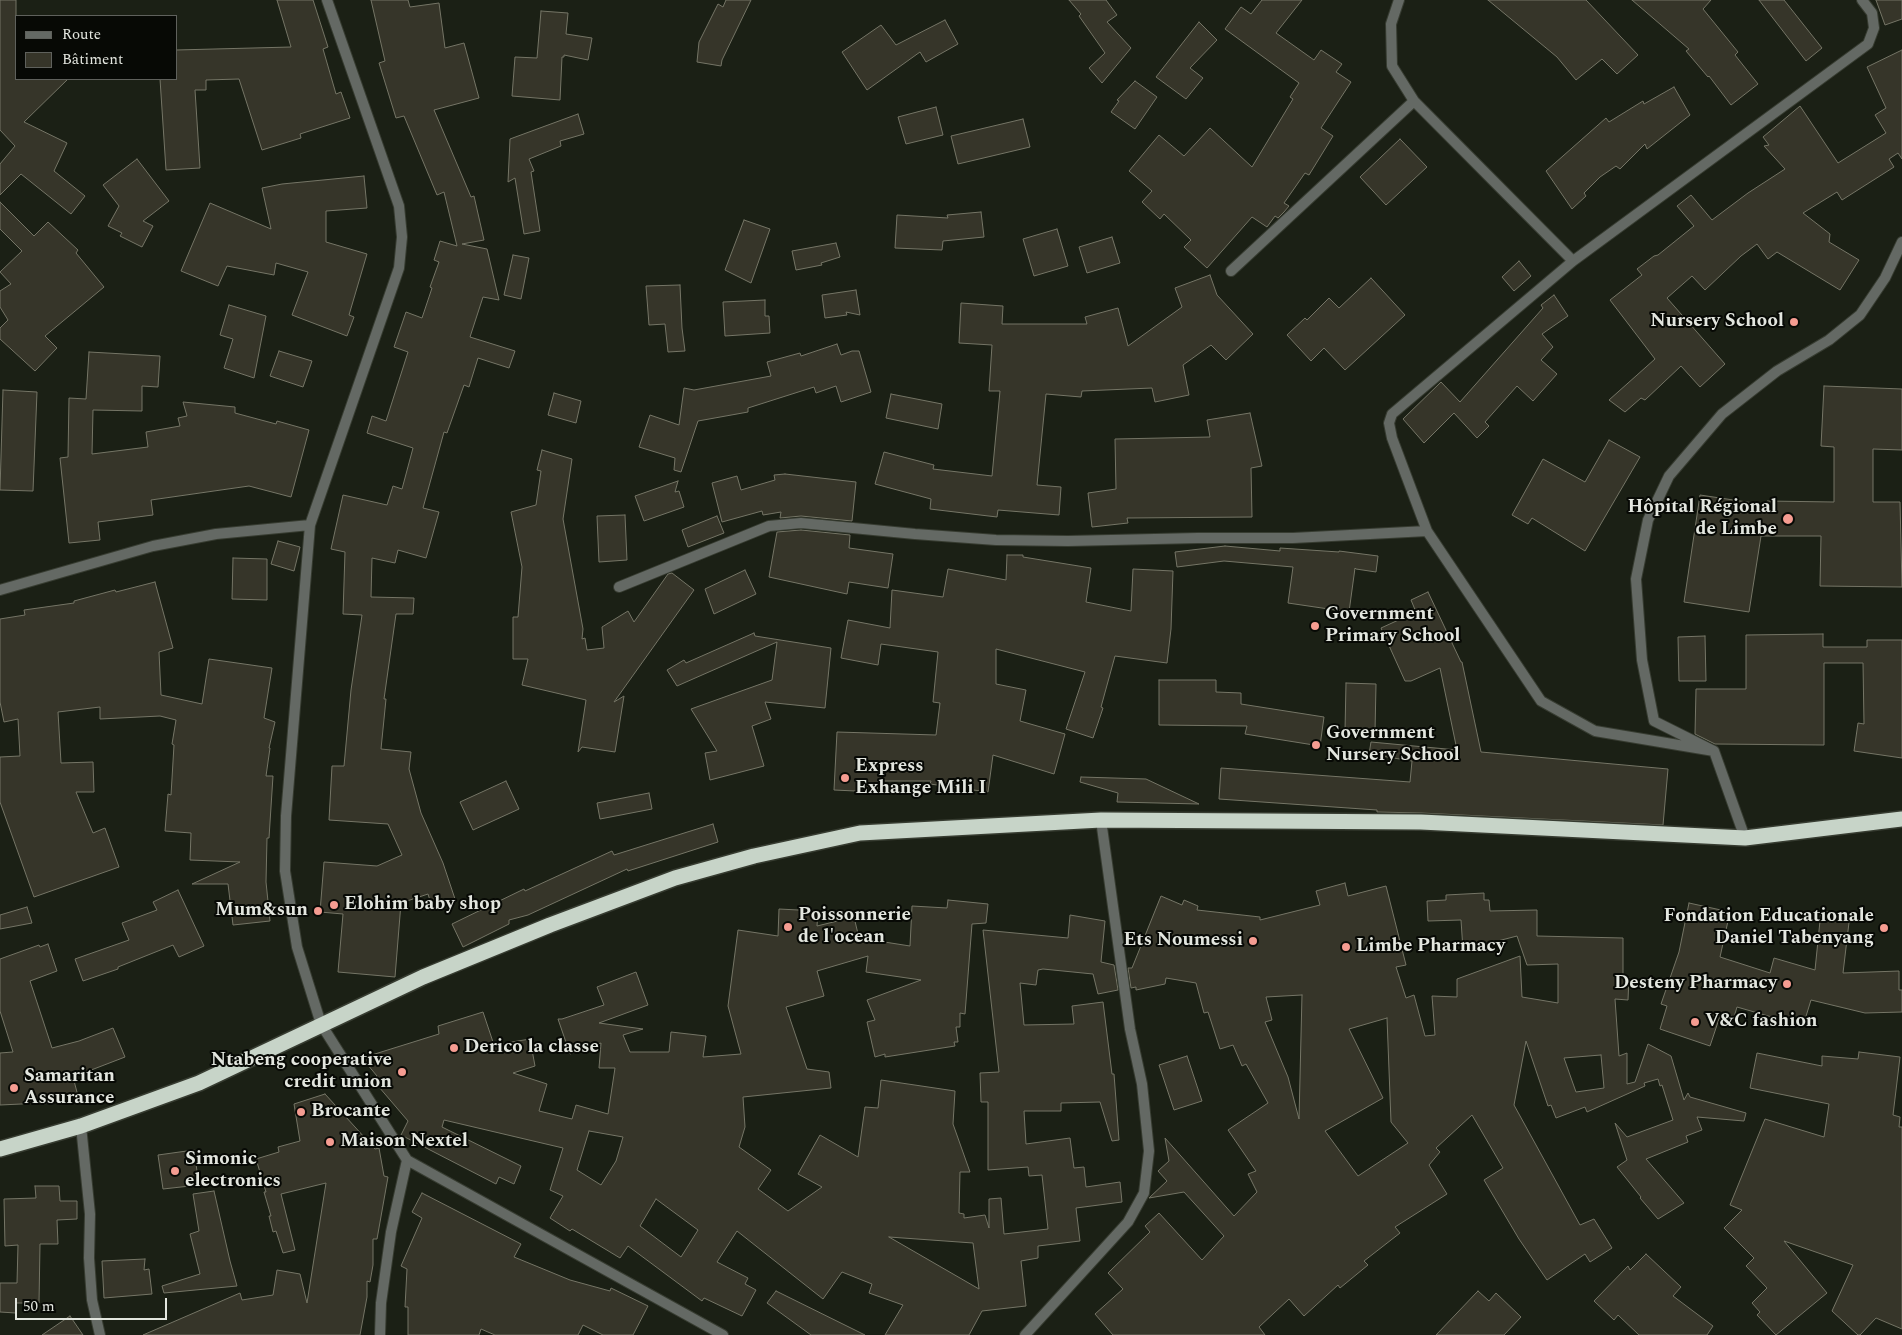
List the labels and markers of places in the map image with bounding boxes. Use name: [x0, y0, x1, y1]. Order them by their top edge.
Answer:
place label: Nursery School: [1650, 311, 1784, 333]
marker: Nursery School: [1788, 316, 1800, 328]
place label: Hôpital Régional de Limbe: [1627, 497, 1777, 541]
marker: Hôpital Régional de Limbe: [1781, 512, 1795, 526]
place label: Government Primary School: [1325, 604, 1460, 648]
marker: Government Primary School: [1309, 620, 1321, 632]
place label: Government Nursery School: [1326, 723, 1460, 767]
marker: Government Nursery School: [1310, 739, 1322, 751]
place label: Express Exhange Mili I: [855, 756, 986, 800]
marker: Express Exhange Mili I: [839, 772, 851, 784]
place label: Elohim baby shop: [344, 894, 501, 916]
marker: Elohim baby shop: [328, 899, 340, 911]
place label: Mum&sun: [215, 900, 308, 922]
marker: Mum&sun: [312, 905, 324, 917]
place label: Poissonnerie de l'ocean: [798, 905, 911, 949]
place label: Fondation Educationale Daniel Tabenyang: [1663, 906, 1874, 950]
marker: Poissonnerie de l'ocean: [782, 921, 794, 933]
marker: Fondation Educationale Daniel Tabenyang: [1878, 922, 1890, 934]
place label: Ets Noumessi: [1123, 930, 1243, 952]
marker: Ets Noumessi: [1247, 935, 1259, 947]
place label: Limbe Pharmacy: [1356, 936, 1505, 958]
marker: Limbe Pharmacy: [1340, 941, 1352, 953]
place label: Desteny Pharmacy: [1614, 973, 1777, 995]
marker: Desteny Pharmacy: [1781, 978, 1793, 990]
place label: V&C fashion: [1705, 1011, 1818, 1033]
marker: V&C fashion: [1689, 1016, 1701, 1028]
place label: Derico la classe: [464, 1037, 599, 1059]
marker: Derico la classe: [448, 1042, 460, 1054]
place label: Ntabeng cooperative credit union: [211, 1050, 392, 1094]
place label: Samaritan Assurance: [24, 1066, 115, 1110]
marker: Ntabeng cooperative credit union: [396, 1066, 408, 1078]
marker: Samaritan Assurance: [8, 1082, 20, 1094]
place label: Brocante: [311, 1101, 391, 1123]
marker: Brocante: [295, 1106, 307, 1118]
place label: Maison Nextel: [340, 1131, 468, 1153]
marker: Maison Nextel: [324, 1136, 336, 1148]
place label: Simonic electronics: [185, 1149, 281, 1193]
marker: Simonic electronics: [169, 1165, 181, 1177]

